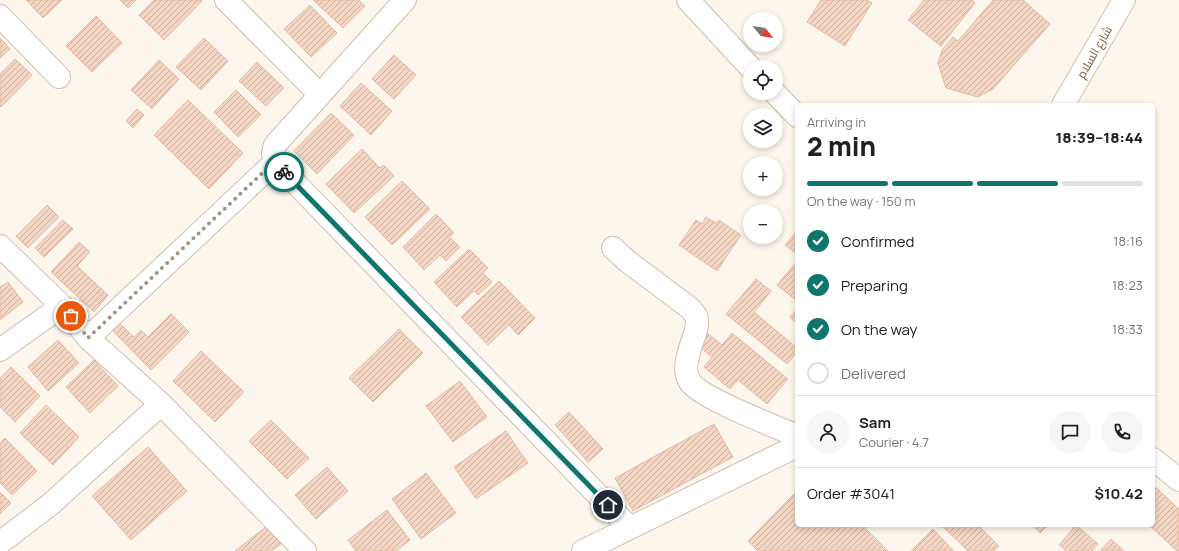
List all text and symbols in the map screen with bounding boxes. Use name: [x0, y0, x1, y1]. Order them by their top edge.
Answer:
north arrow: [743, 12, 783, 52]
map controls: [743, 12, 783, 244]
street label: شارع السلام: [1072, 23, 1116, 81]
button: locate: [743, 60, 783, 100]
button: layers: [743, 108, 783, 148]
text: Arriving in: [807, 113, 866, 131]
text: 18:39–18:44: [1056, 127, 1143, 148]
text: 2 min: [807, 128, 876, 164]
courier: [264, 152, 304, 192]
button: +: [743, 156, 783, 196]
icon: bike: [273, 161, 295, 183]
text: On the way · 150 m: [807, 192, 915, 210]
button: −: [743, 204, 783, 244]
icon: check: [807, 230, 829, 252]
text: Confirmed: [841, 231, 914, 252]
text: 18:16: [1113, 232, 1143, 250]
icon: check: [807, 274, 829, 296]
text: Preparing: [841, 275, 908, 296]
text: 18:23: [1112, 276, 1143, 294]
pin: [54, 299, 88, 333]
icon: bag: [60, 305, 82, 327]
icon: check: [807, 318, 829, 340]
text: On the way: [841, 319, 917, 340]
text: 18:33: [1112, 320, 1143, 338]
text: Delivered: [841, 363, 906, 384]
button: person: [807, 411, 849, 453]
button: chat: [1049, 411, 1091, 453]
button: phone: [1101, 411, 1143, 453]
text: Sam: [859, 412, 891, 433]
text: Courier · 4.7: [859, 433, 929, 451]
text: Order #3041: [807, 483, 895, 504]
text: $10.42: [1095, 483, 1143, 504]
pin: [591, 488, 625, 522]
icon: home: [597, 494, 619, 516]

